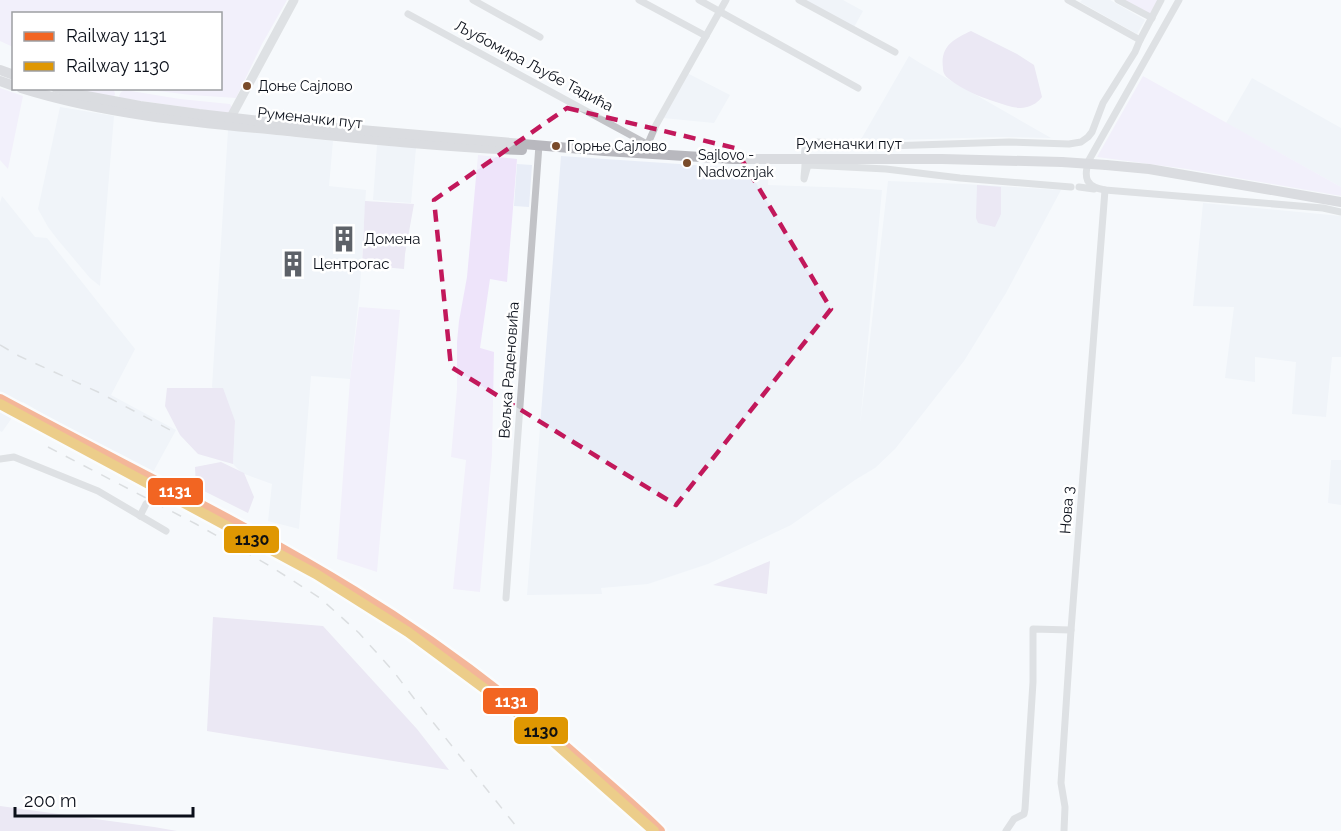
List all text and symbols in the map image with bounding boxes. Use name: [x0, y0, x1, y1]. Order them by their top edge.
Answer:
legend: [12, 12, 222, 90]
street label: Љубомира Љубе Тадића: [452, 17, 616, 115]
text: Railway 1131: [66, 25, 167, 46]
text: Railway 1130: [66, 55, 170, 76]
place label: Доње Сајлово: [258, 78, 352, 94]
marker: Доње Сајлово: [241, 80, 253, 92]
street label: Руменачки пут: [256, 104, 364, 132]
street label: Руменачки пут: [796, 135, 902, 153]
place label: Горње Сајлово: [567, 138, 667, 154]
marker: Горње Сајлово: [550, 140, 562, 152]
place label: Sajlovo - Nadvožnjak: [698, 147, 774, 180]
marker: Sajlovo - Nadvožnjak: [681, 157, 693, 169]
building icon: Домена: [329, 224, 359, 254]
place label: Домена: [364, 230, 420, 248]
building icon: Центрогас: [278, 249, 308, 279]
place label: Центрогас: [313, 255, 389, 273]
street label: Вељка Раденовића: [495, 301, 523, 439]
line badge: 1131: [147, 477, 204, 506]
text: 1131: [159, 482, 191, 501]
street label: Нова 3: [1056, 485, 1078, 535]
line badge: 1130: [223, 525, 280, 554]
text: 1130: [235, 530, 269, 549]
line badge: 1131: [482, 687, 539, 715]
text: 1131: [495, 692, 527, 711]
line badge: 1130: [513, 716, 569, 745]
text: 1130: [524, 722, 558, 741]
scale bar: [15, 780, 194, 818]
text: 200 m: [24, 790, 77, 811]

